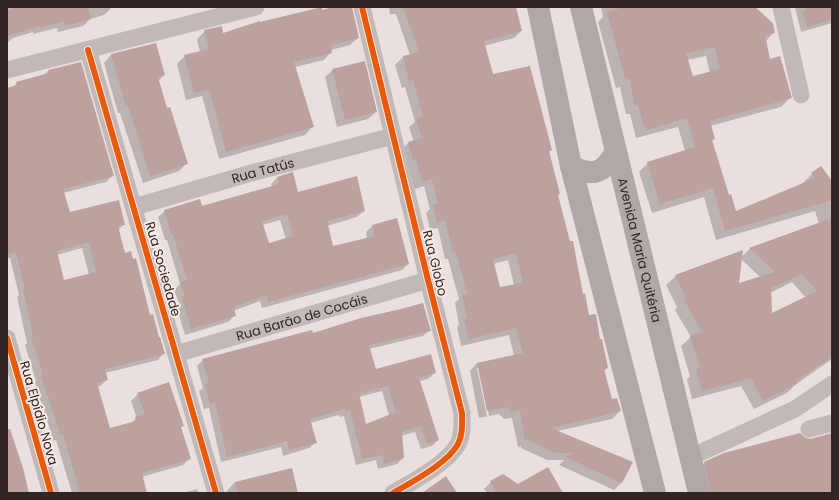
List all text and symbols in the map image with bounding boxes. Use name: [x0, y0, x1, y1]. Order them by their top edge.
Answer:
street label: Rua Tatús: [229, 153, 296, 188]
street label: Avenida Maria Quitéria: [613, 176, 667, 324]
street label: Rua Sociedade: [140, 219, 186, 319]
street label: Rua Globo: [418, 228, 452, 298]
street label: Rua Barão de Cocáis: [234, 289, 370, 345]
street label: Rua Elpídio Nova: [15, 359, 63, 467]

